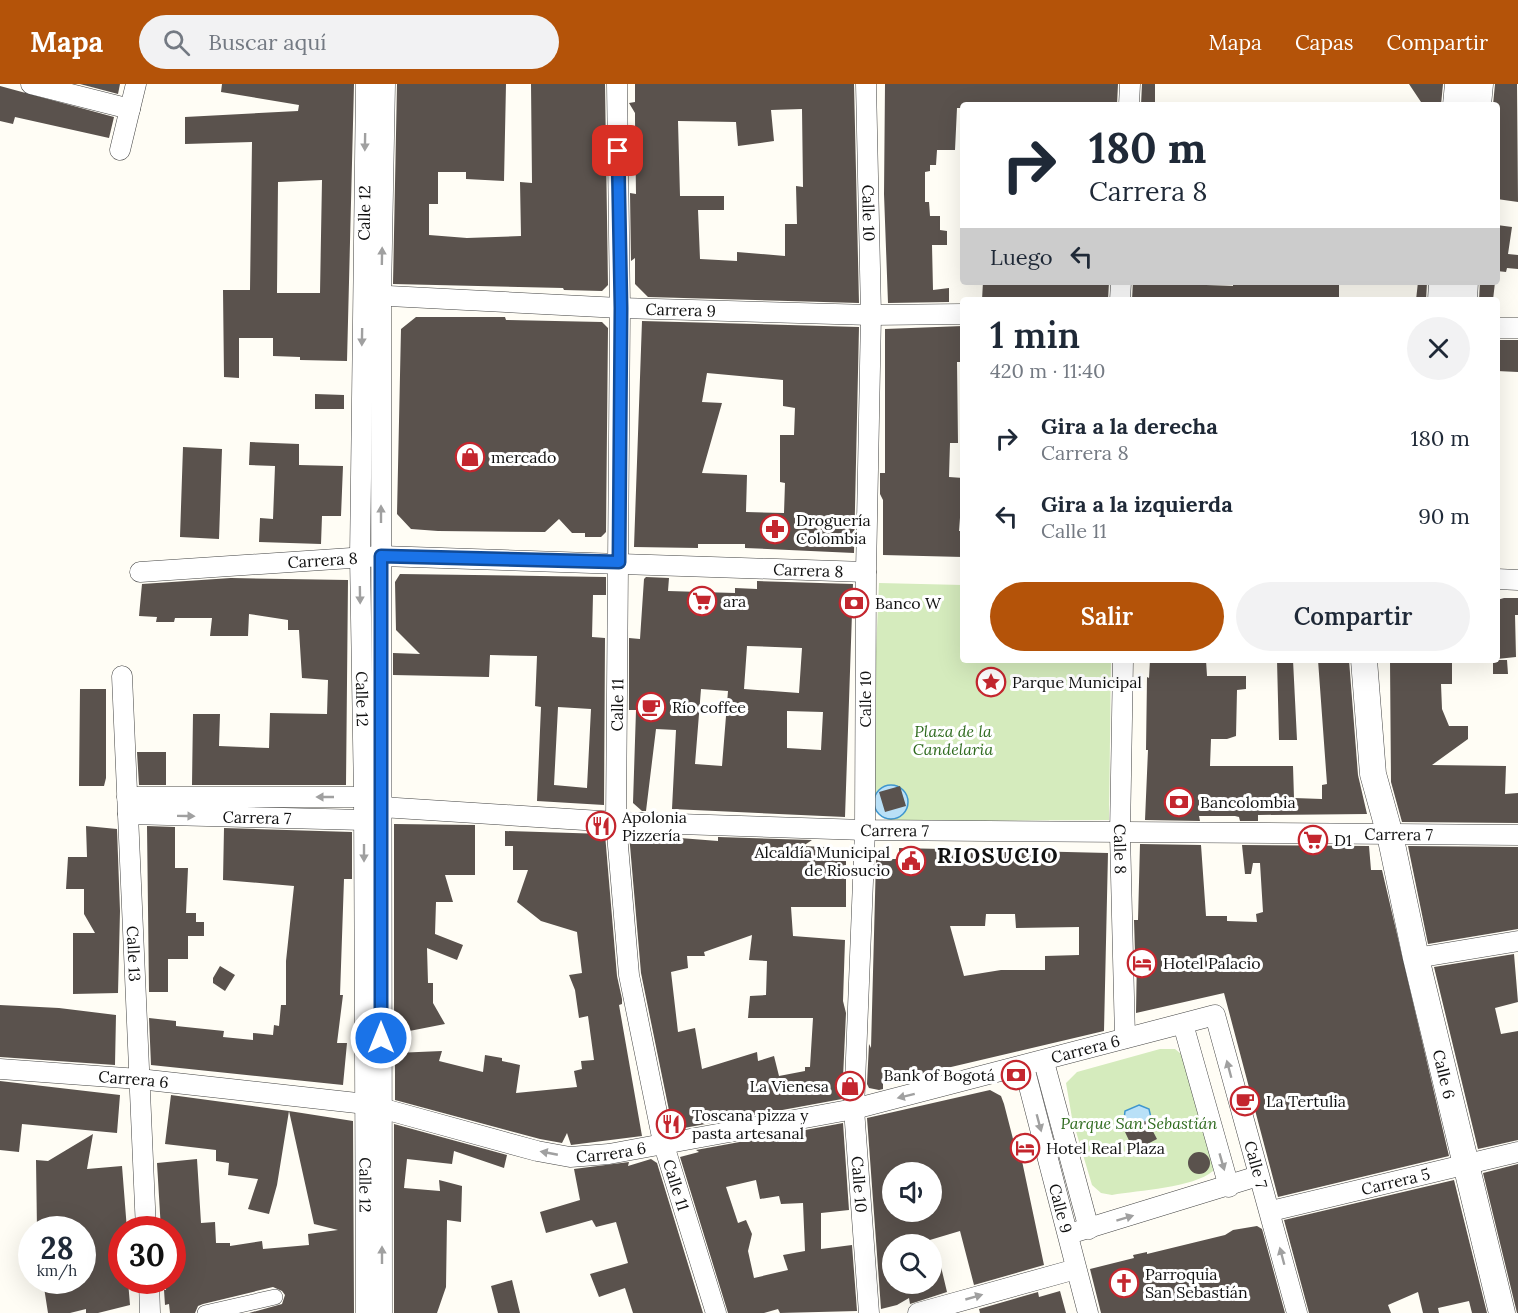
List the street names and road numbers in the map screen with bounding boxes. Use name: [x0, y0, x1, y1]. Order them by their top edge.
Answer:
street label: Calle 10: [858, 184, 879, 242]
street label: Calle 12: [354, 185, 374, 241]
street label: Carrera 9: [645, 299, 716, 321]
street label: Carrera 8: [287, 548, 358, 572]
street label: Carrera 8: [773, 559, 844, 581]
street label: Calle 12: [352, 671, 373, 727]
street label: Calle 10: [855, 671, 875, 727]
street label: Calle 11: [607, 678, 627, 732]
street label: Carrera 7: [222, 806, 292, 828]
street label: Carrera 7: [860, 820, 930, 840]
street label: Calle 8: [1110, 824, 1131, 874]
street label: Carrera 7: [1364, 824, 1434, 844]
street label: Calle 13: [123, 925, 145, 982]
street label: Carrera 6: [1049, 1030, 1122, 1067]
street label: Calle 6: [1429, 1047, 1460, 1101]
street label: Carrera 6: [98, 1066, 170, 1092]
street label: Carrera 6: [575, 1137, 648, 1166]
street label: Calle 7: [1240, 1139, 1272, 1191]
street label: Calle 10: [847, 1155, 872, 1214]
street label: Calle 12: [355, 1157, 376, 1213]
street label: Calle 11: [659, 1157, 694, 1213]
street label: Carrera 5: [1359, 1163, 1432, 1199]
street label: Calle 9: [1045, 1181, 1077, 1235]

